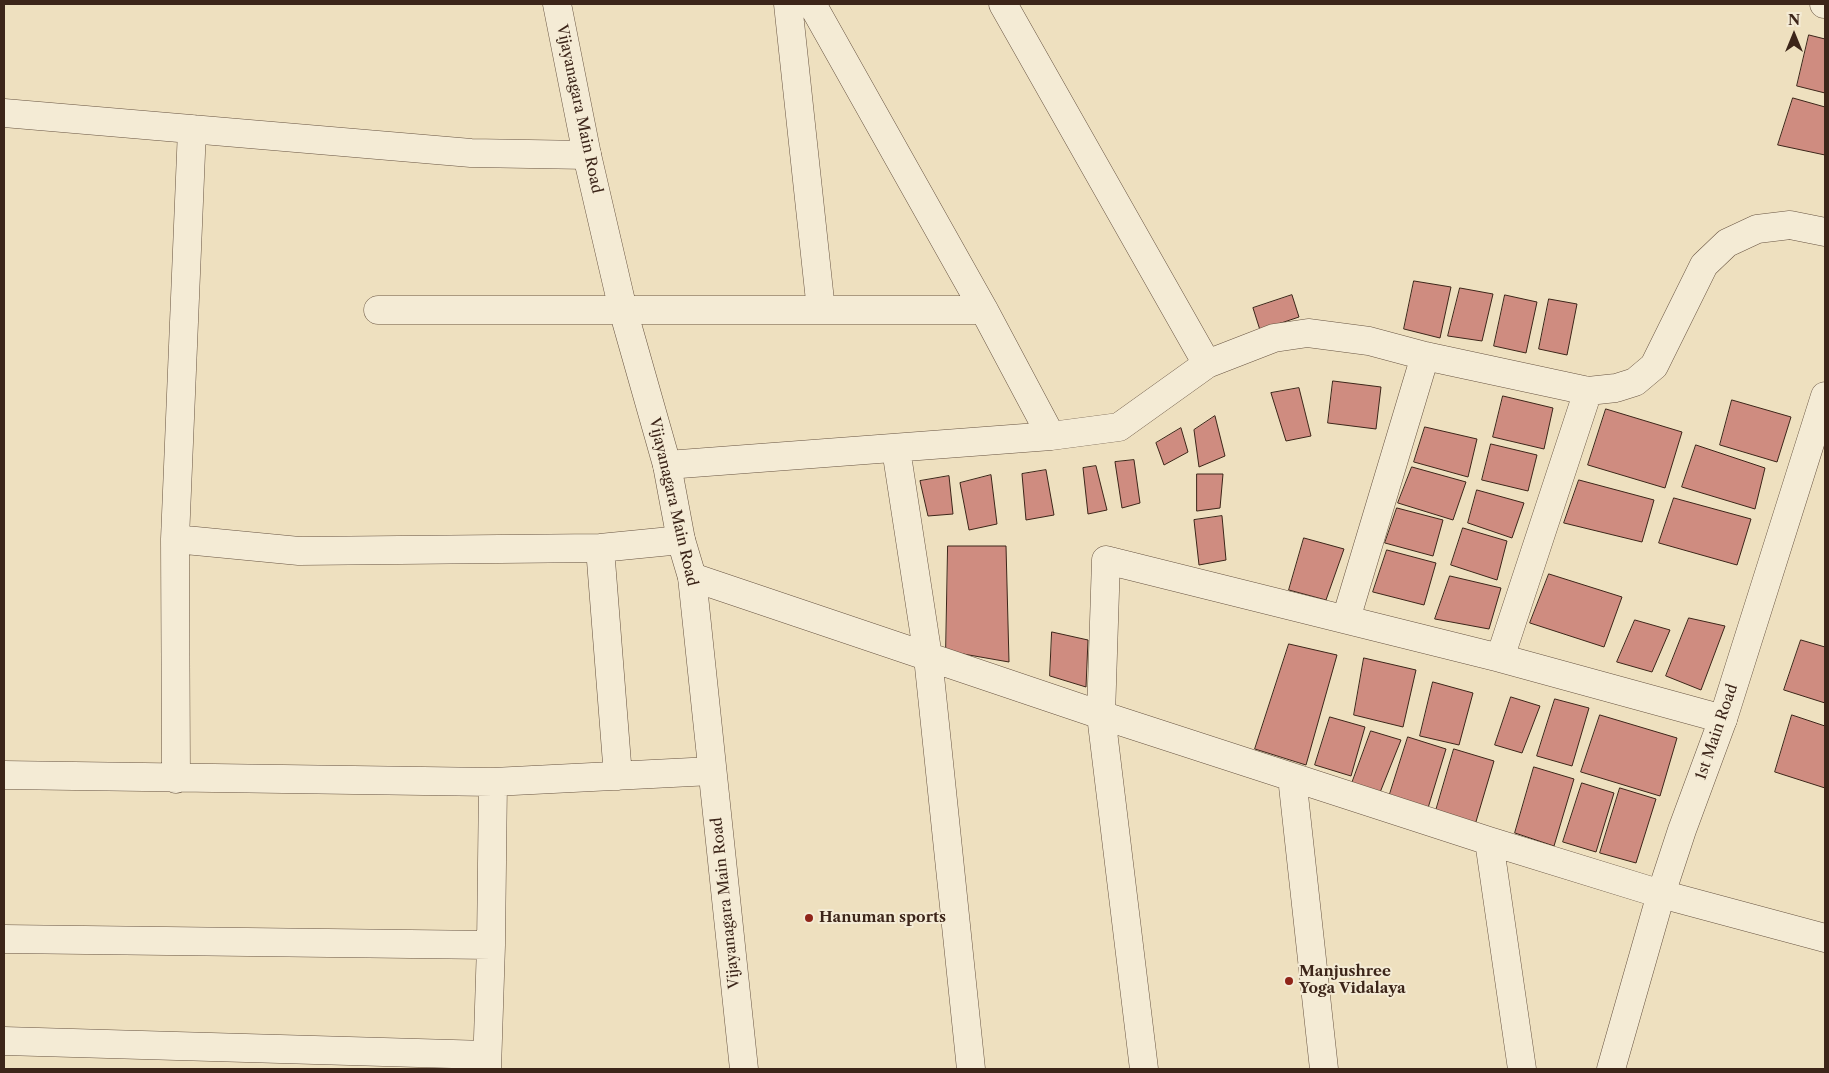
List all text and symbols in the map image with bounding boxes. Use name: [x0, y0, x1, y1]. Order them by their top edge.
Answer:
north arrow: [1769, 10, 1819, 60]
text: N: [1788, 11, 1800, 29]
street label: Vijayanagara Main Road: [552, 23, 606, 195]
street label: Vijayanagara Main Road: [645, 416, 701, 588]
street label: 1st Main Road: [1692, 682, 1742, 782]
street label: Vijayanagara Main Road: [708, 816, 744, 990]
place label: Hanuman sports: [819, 909, 946, 927]
marker: Hanuman sports: [803, 912, 815, 924]
place label: Manjushree Yoga Vidalaya: [1299, 963, 1406, 998]
marker: Manjushree Yoga Vidalaya: [1283, 975, 1295, 987]

